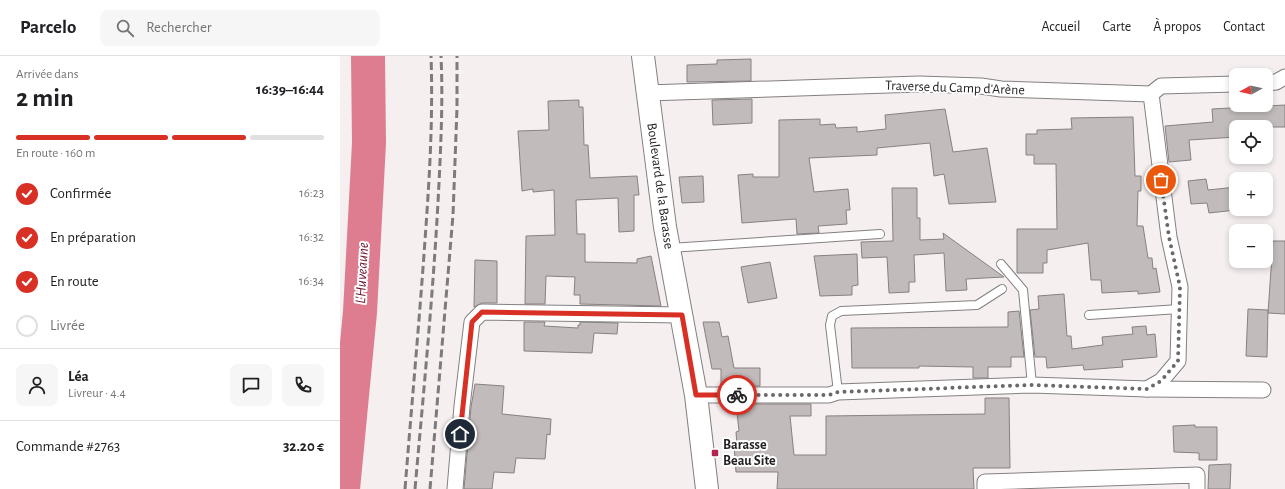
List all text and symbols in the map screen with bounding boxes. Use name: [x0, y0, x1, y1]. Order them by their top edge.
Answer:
search box: [100, 10, 380, 46]
icon: search: [114, 17, 136, 39]
text: Parcelo: [20, 18, 76, 37]
text: Rechercher: [146, 20, 212, 35]
text: Accueil: [1041, 20, 1080, 34]
text: Carte: [1102, 20, 1131, 34]
text: À propos: [1153, 20, 1201, 34]
text: Contact: [1223, 20, 1265, 34]
text: Arrivée dans: [16, 68, 79, 81]
north arrow: [1229, 68, 1273, 112]
map controls: [1229, 68, 1273, 268]
street label: Traverse du Camp d'Arène: [885, 79, 1025, 97]
text: 16:39–16:44: [256, 82, 324, 97]
text: 2 min: [16, 85, 74, 111]
button: locate: [1229, 120, 1273, 164]
street label: Boulevard de la Barasse: [644, 122, 676, 250]
text: En route · 160 m: [16, 147, 95, 160]
pin: [1144, 163, 1178, 197]
icon: bag: [1150, 169, 1172, 191]
button: +: [1229, 172, 1273, 216]
icon: check: [16, 183, 38, 205]
text: Confirmée: [50, 186, 111, 201]
text: 16:23: [299, 187, 324, 200]
button: −: [1229, 224, 1273, 268]
icon: check: [16, 227, 38, 249]
text: En préparation: [50, 230, 136, 245]
text: 16:32: [299, 231, 324, 244]
water label: L'Huveaune: [353, 242, 371, 304]
icon: check: [16, 271, 38, 293]
text: En route: [50, 274, 99, 289]
text: 16:34: [299, 275, 324, 288]
text: Livrée: [50, 318, 85, 333]
button: person: [16, 364, 58, 406]
button: chat: [230, 364, 272, 406]
button: phone: [282, 364, 324, 406]
text: Léa: [68, 369, 89, 384]
courier: [717, 375, 757, 415]
icon: bike: [726, 384, 748, 406]
text: Livreur · 4.4: [68, 387, 126, 400]
pin: [443, 417, 477, 451]
icon: home: [449, 423, 471, 445]
place label: Barasse Beau Site: [723, 438, 776, 468]
text: Commande #2763: [16, 439, 120, 454]
text: 32.20 €: [283, 439, 324, 454]
marker: Barasse Beau Site: [710, 448, 720, 458]

